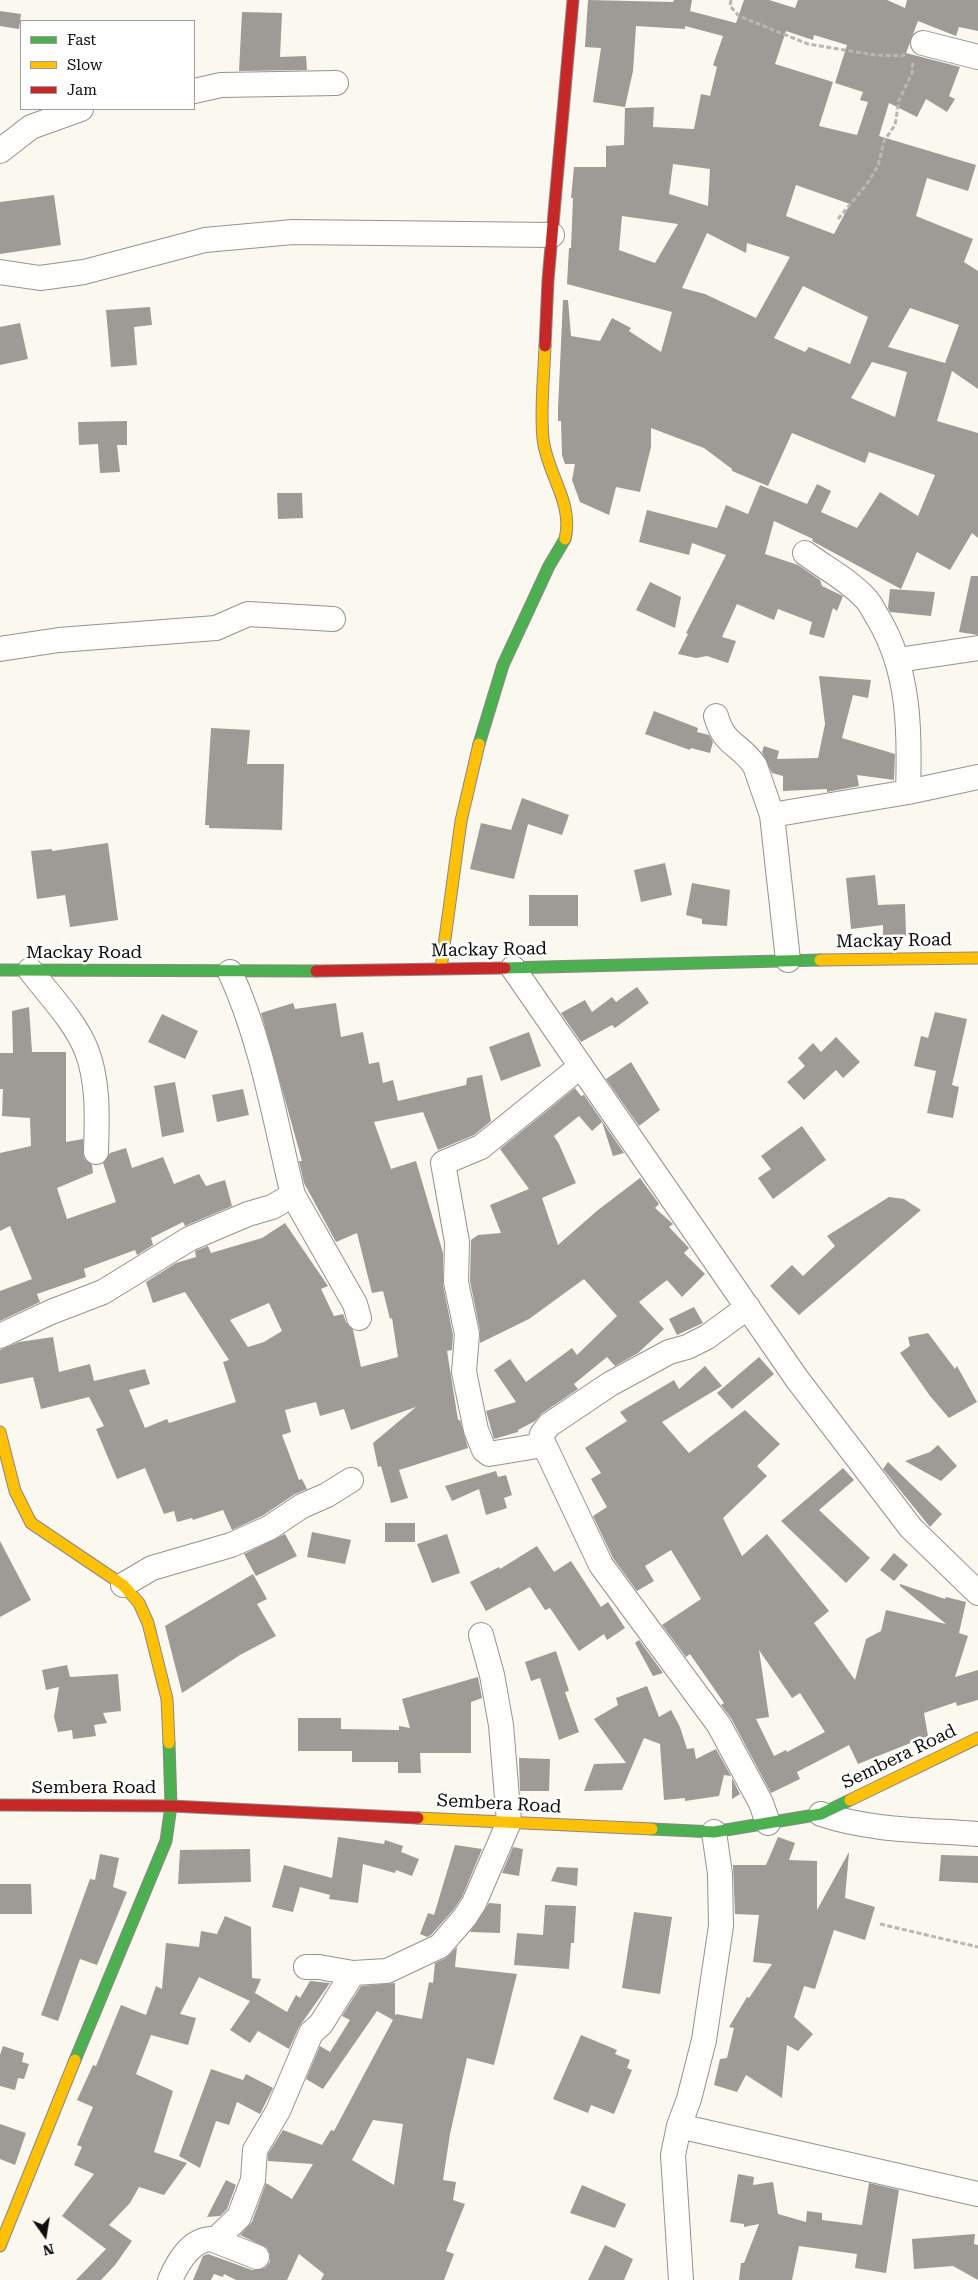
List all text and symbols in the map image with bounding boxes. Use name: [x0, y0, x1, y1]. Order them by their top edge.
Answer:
legend: [20, 20, 195, 110]
text: Fast: [67, 31, 96, 49]
text: Slow: [67, 56, 102, 74]
text: Jam: [67, 81, 97, 99]
street label: Mackay Road: [836, 929, 952, 953]
street label: Mackay Road: [431, 938, 547, 962]
street label: Mackay Road: [26, 942, 142, 964]
street label: Sembera Road: [838, 1720, 960, 1794]
street label: Sembera Road: [32, 1777, 156, 1799]
street label: Sembera Road: [436, 1790, 562, 1818]
north arrow: [20, 2210, 70, 2260]
text: N: [41, 2241, 55, 2259]

